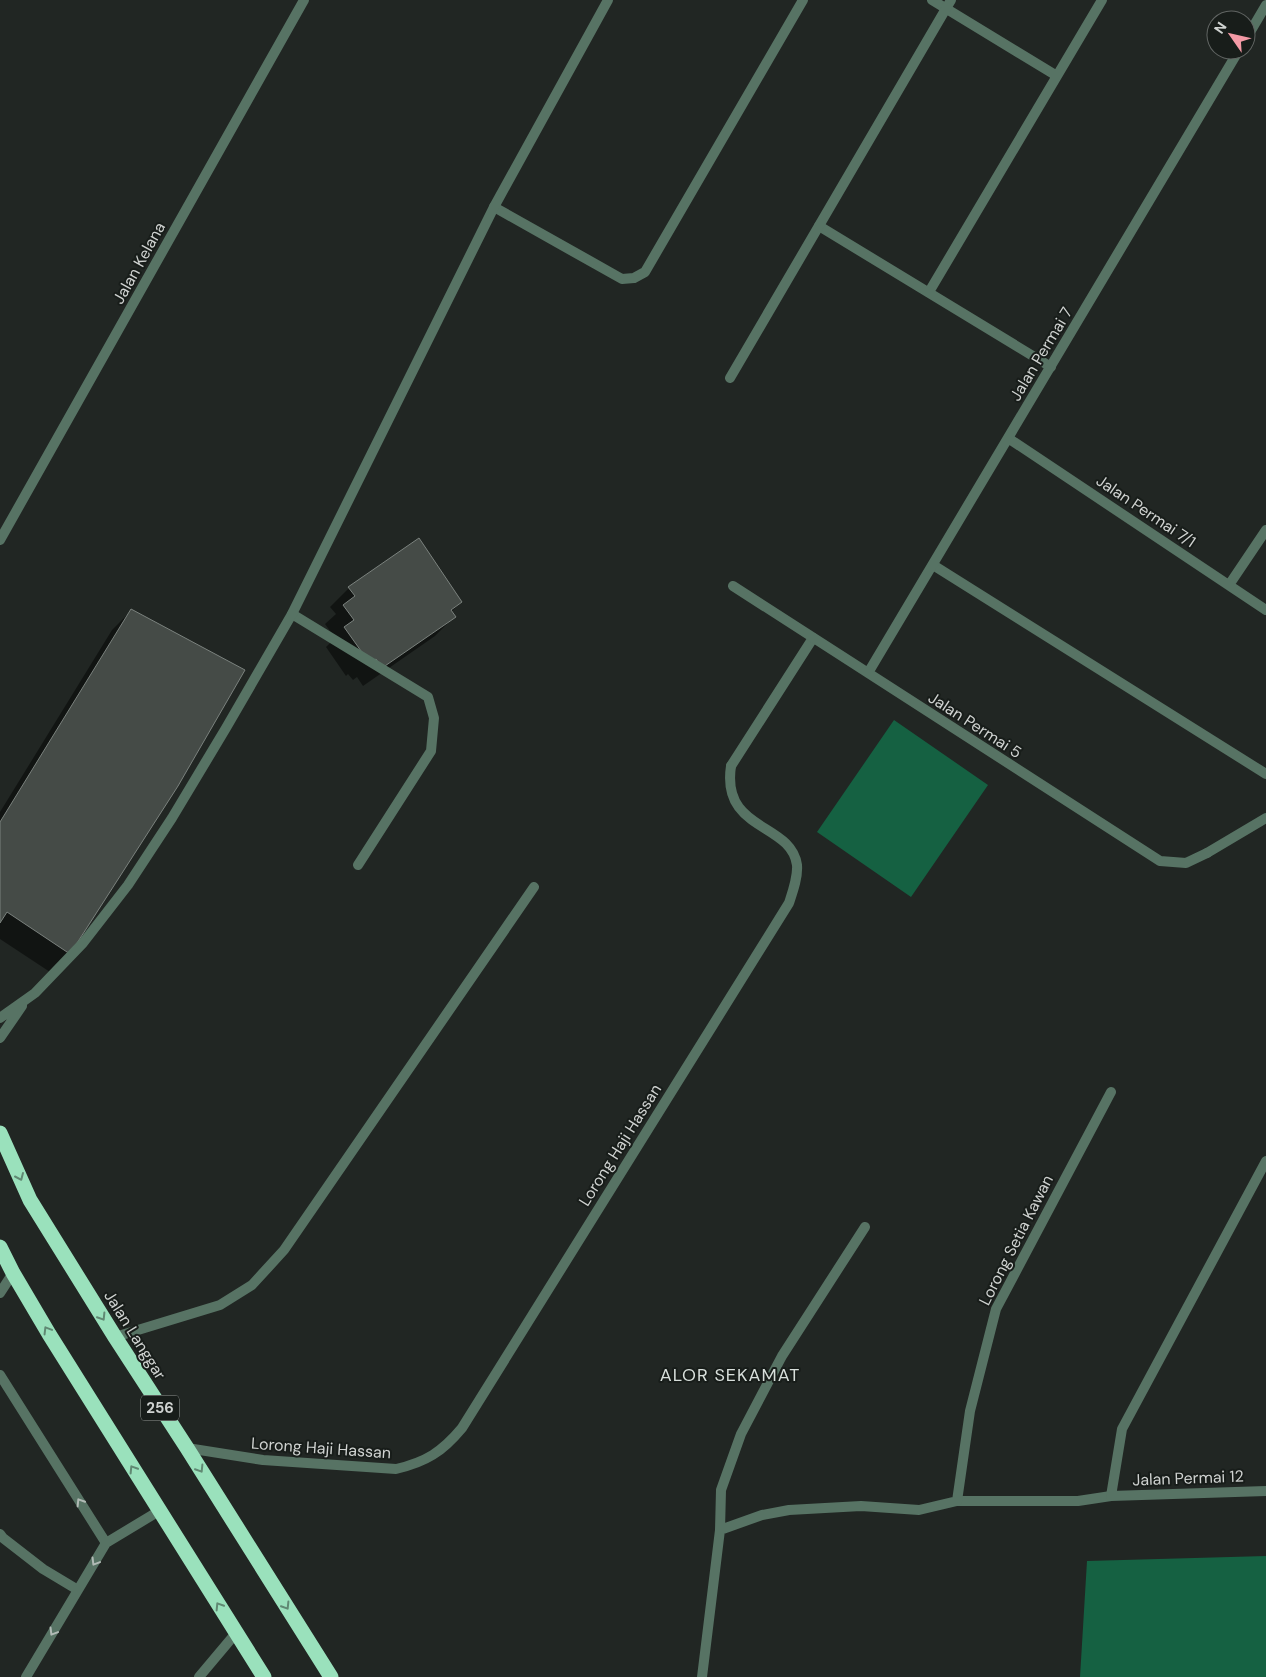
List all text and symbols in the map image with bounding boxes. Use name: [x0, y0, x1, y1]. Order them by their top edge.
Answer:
north arrow: [1206, 10, 1256, 60]
text: N: [1210, 18, 1231, 37]
street label: Jalan Kelana: [108, 218, 170, 308]
street label: Jalan Permai 7: [1005, 303, 1077, 405]
street label: Jalan Permai 7/1: [1092, 470, 1200, 552]
street label: Jalan Permai 5: [924, 687, 1026, 763]
street label: Lorong Haji Hassan: [574, 1080, 666, 1210]
street label: Lorong Setia Kawan: [974, 1171, 1058, 1309]
one-way arrow: [13, 1172, 24, 1181]
street label: Jalan Langgar: [99, 1287, 171, 1384]
one-way arrow: [96, 1312, 106, 1321]
one-way arrow: [44, 1327, 54, 1336]
district label: ALOR SEKAMAT: [660, 1363, 800, 1387]
road number: 256: [141, 1396, 179, 1420]
street label: Lorong Haji Hassan: [250, 1433, 392, 1463]
one-way arrow: [193, 1463, 203, 1472]
one-way arrow: [129, 1465, 139, 1474]
street label: Jalan Permai 12: [1132, 1466, 1244, 1490]
one-way arrow: [77, 1498, 87, 1507]
one-way arrow: [91, 1557, 101, 1566]
one-way arrow: [280, 1601, 290, 1610]
one-way arrow: [216, 1603, 225, 1612]
one-way arrow: [50, 1626, 60, 1635]

